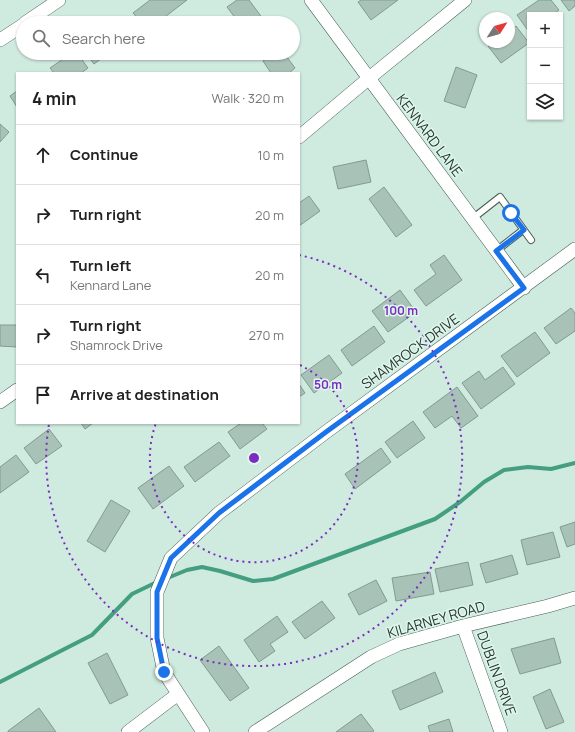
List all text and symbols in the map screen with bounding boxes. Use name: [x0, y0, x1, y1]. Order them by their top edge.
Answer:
north arrow: [479, 12, 515, 48]
map controls: [527, 12, 563, 120]
button: +: [527, 12, 563, 48]
search box: [16, 16, 300, 60]
icon: search: [30, 27, 52, 49]
text: Search here: [62, 28, 145, 49]
button: −: [527, 48, 563, 84]
button: layers: [527, 84, 563, 120]
text: 4 min: [32, 87, 76, 110]
text: Walk · 320 m: [211, 89, 284, 107]
street label: KENNARD LANE: [393, 90, 467, 180]
icon: ahead: [32, 144, 54, 166]
text: Continue: [70, 144, 138, 165]
text: 10 m: [257, 146, 284, 164]
icon: right: [32, 204, 54, 226]
text: Turn right: [70, 204, 141, 225]
route start: [502, 204, 520, 222]
text: 20 m: [255, 206, 284, 224]
text: Turn left: [70, 255, 132, 276]
icon: left: [32, 264, 54, 286]
text: 20 m: [255, 266, 284, 284]
text: Kennard Lane: [70, 276, 151, 294]
text: 100 m: [384, 302, 418, 319]
street label: SHAMROCK DRIVE: [357, 309, 463, 393]
text: Turn right: [70, 315, 141, 336]
icon: right: [32, 324, 54, 346]
text: 270 m: [249, 326, 284, 344]
text: Shamrock Drive: [70, 336, 163, 354]
text: 50 m: [314, 376, 342, 393]
icon: arrive: [32, 384, 54, 406]
text: Arrive at destination: [70, 384, 219, 405]
centre of rings: [247, 451, 261, 465]
street label: KILARNEY ROAD: [385, 596, 487, 642]
street label: DUBLIN DRIVE: [473, 628, 521, 718]
route end: [155, 663, 173, 681]

